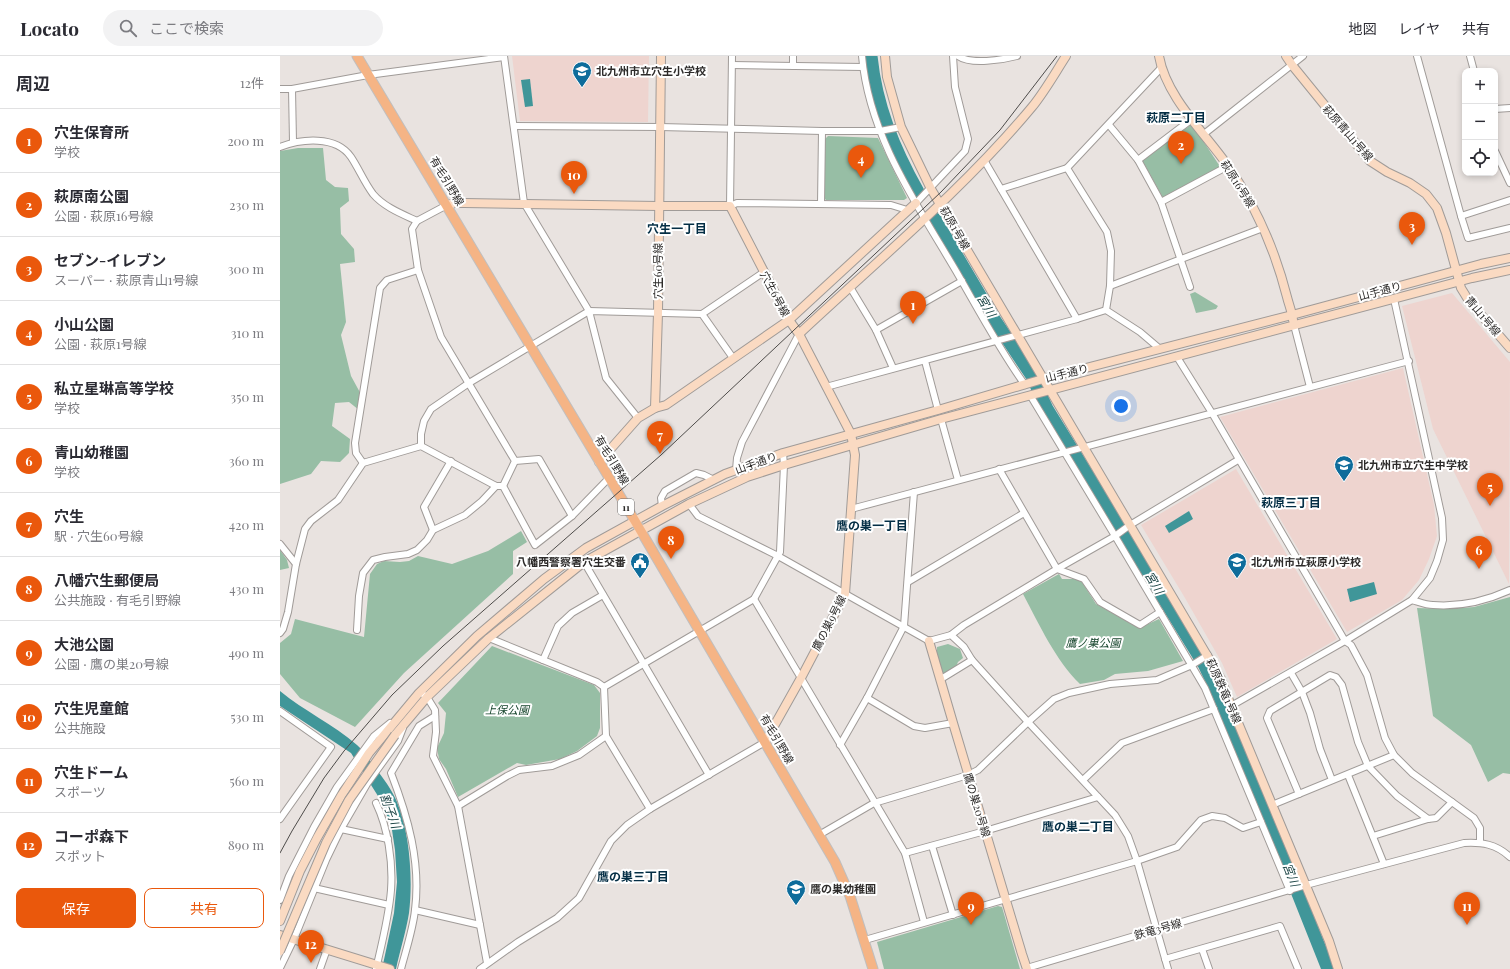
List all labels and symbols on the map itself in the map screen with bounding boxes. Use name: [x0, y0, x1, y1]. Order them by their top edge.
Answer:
school or university icon: 北九州市立穴生小学校: [571, 60, 593, 88]
place label: 北九州市立穴生小学校: [596, 63, 706, 78]
street label: 萩原青山1号線: [1320, 101, 1377, 164]
district label: 萩原二丁目: [1146, 109, 1206, 125]
pin: 2: [1168, 131, 1194, 164]
pin: 4: [848, 145, 874, 178]
street label: 有毛引野線: [427, 153, 468, 208]
street label: 萩原16号線: [1218, 157, 1259, 211]
pin: 10: [561, 161, 587, 194]
street label: 萩原1号線: [937, 203, 974, 252]
pin: 3: [1399, 212, 1425, 245]
district label: 穴生一丁目: [647, 220, 707, 236]
street label: 穴生60号線: [650, 243, 665, 299]
street label: 穴生6号線: [757, 268, 794, 319]
street label: 山手通り: [1357, 278, 1403, 303]
pin: 1: [900, 291, 926, 324]
water label: 宮川: [974, 291, 1001, 322]
street label: 青山1号線: [1462, 292, 1505, 339]
street label: 山手通り: [1044, 360, 1090, 385]
your location: [1111, 396, 1131, 416]
pin: 7: [647, 421, 673, 454]
street label: 有毛引野線: [592, 432, 633, 487]
street label: 山手通り: [733, 448, 779, 477]
school or university icon: 北九州市立穴生中学校: [1333, 454, 1355, 482]
place label: 北九州市立穴生中学校: [1358, 457, 1468, 472]
pin: 5: [1477, 473, 1503, 506]
district label: 萩原三丁目: [1261, 494, 1321, 510]
road number: 11: [618, 499, 634, 515]
district label: 鷹の巣一丁目: [836, 517, 908, 533]
pin: 8: [658, 526, 684, 559]
pin: 6: [1466, 536, 1492, 569]
public building icon: 八幡西警察署穴生交番: [629, 551, 651, 579]
school or university icon: 北九州市立萩原小学校: [1226, 551, 1248, 579]
place label: 八幡西警察署穴生交番: [516, 554, 626, 569]
place label: 北九州市立萩原小学校: [1251, 554, 1361, 569]
water label: 宮川: [1142, 568, 1169, 599]
street label: 鷹の巣9号線: [808, 592, 849, 653]
park label: 鷹ノ巣公園: [1066, 635, 1122, 650]
street label: 萩原鉄竜1号線: [1203, 656, 1246, 726]
park label: 上保公園: [485, 702, 531, 717]
street label: 有毛引野線: [757, 711, 798, 766]
street label: 鷹の巣20号線: [961, 771, 994, 839]
water label: 割子川: [377, 791, 405, 832]
district label: 鷹の巣二丁目: [1042, 818, 1114, 834]
water label: 宮川: [1280, 860, 1305, 891]
district label: 鷹の巣三丁目: [597, 868, 669, 884]
school or university icon: 鷹の巣幼稚園: [785, 878, 807, 906]
place label: 鷹の巣幼稚園: [810, 881, 876, 896]
pin: 9: [958, 892, 984, 925]
pin: 11: [1454, 892, 1480, 925]
street label: 鉄竜3号線: [1132, 915, 1183, 942]
pin: 12: [298, 930, 324, 963]

